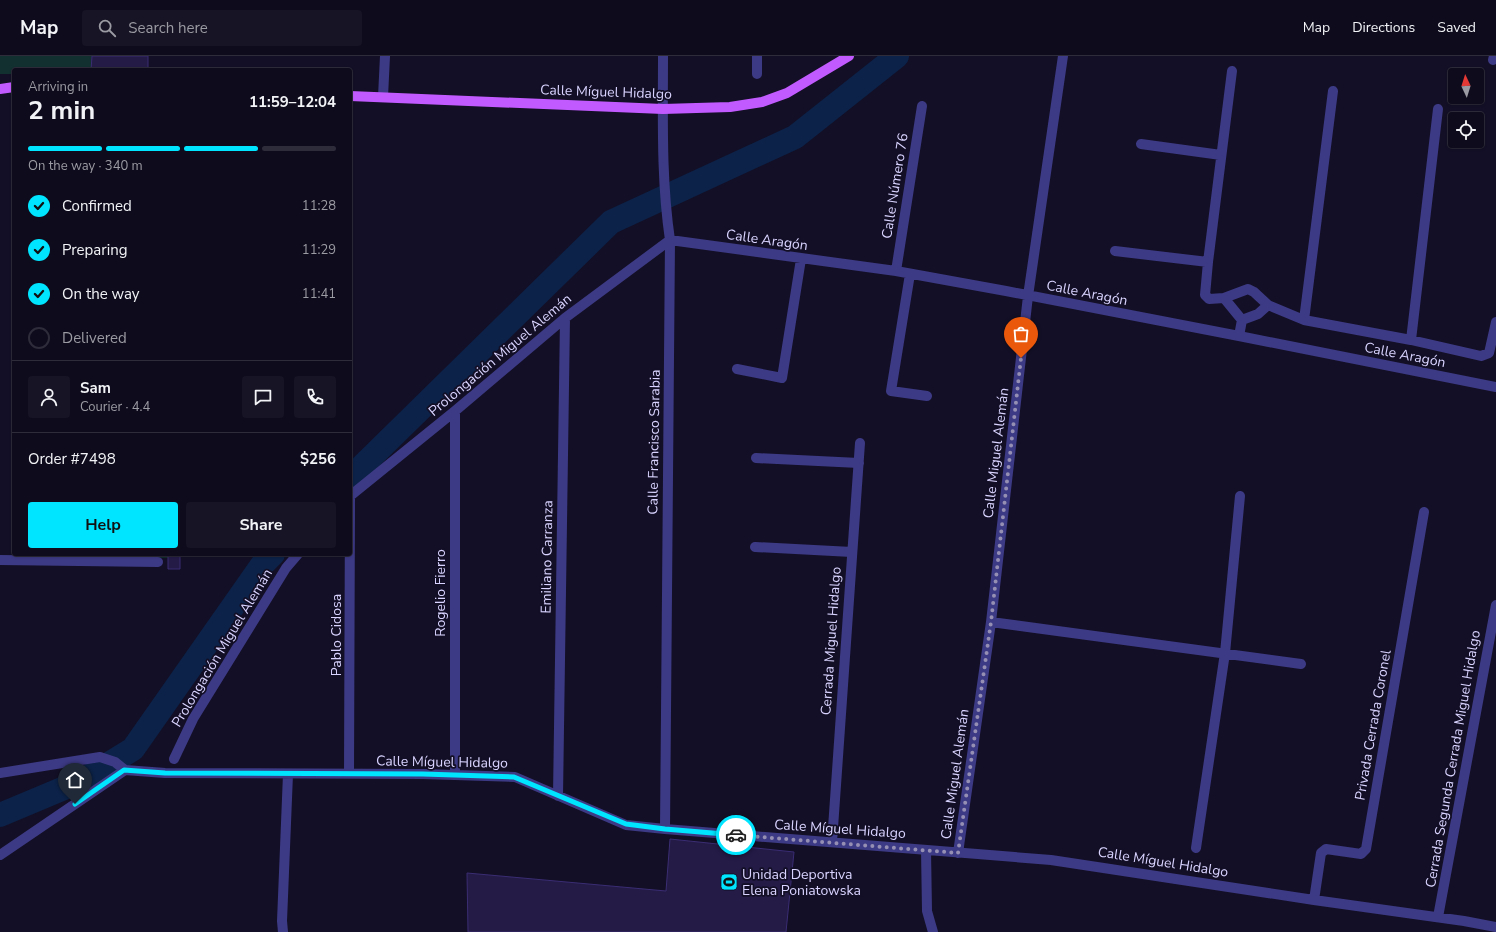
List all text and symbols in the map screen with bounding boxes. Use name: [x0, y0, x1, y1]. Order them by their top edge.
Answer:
search box: [82, 10, 362, 46]
text: Map: [20, 15, 58, 41]
icon: search: [96, 17, 118, 39]
text: Search here: [128, 18, 208, 38]
text: Map: [1303, 18, 1330, 37]
text: Directions: [1352, 18, 1415, 37]
text: Saved: [1437, 18, 1476, 37]
north arrow: [1448, 68, 1484, 104]
map controls: [1448, 68, 1484, 148]
text: Arriving in: [28, 78, 88, 96]
street label: Calle Míguel Hidalgo: [540, 80, 672, 104]
text: 11:59–12:04: [249, 92, 336, 112]
text: 2 min: [28, 93, 95, 128]
button: locate: [1448, 112, 1484, 148]
street label: Calle Número 76: [877, 132, 913, 240]
text: On the way · 340 m: [28, 157, 143, 175]
icon: check: [28, 195, 50, 217]
text: Confirmed: [62, 196, 132, 216]
text: 11:28: [302, 197, 336, 215]
street label: Calle Aragón: [725, 225, 809, 255]
icon: check: [28, 239, 50, 261]
text: Preparing: [62, 240, 127, 260]
text: 11:29: [302, 241, 336, 259]
street label: Calle Aragón: [1045, 276, 1129, 310]
icon: check: [28, 283, 50, 305]
text: On the way: [62, 284, 140, 304]
text: 11:41: [302, 285, 336, 303]
street label: Prolongación Miguel Alemán: [424, 289, 576, 421]
pin: [1004, 317, 1038, 358]
icon: bag: [1010, 323, 1032, 345]
text: Delivered: [62, 328, 127, 348]
street label: Calle Aragón: [1363, 338, 1447, 372]
street label: Calle Francisco Sarabia: [643, 369, 665, 515]
button: person: [28, 376, 70, 418]
button: chat: [242, 376, 284, 418]
button: phone: [294, 376, 336, 418]
text: Sam: [80, 378, 111, 398]
street label: Calle Miguel Alemán: [979, 387, 1013, 519]
text: Courier · 4.4: [80, 398, 150, 416]
text: Order #7498: [28, 449, 116, 469]
text: $256: [300, 449, 336, 469]
street label: Emiliano Carranza: [537, 500, 557, 614]
button: Help: [28, 502, 178, 548]
button: Share: [186, 502, 336, 548]
street label: Rogelio Fierro: [431, 549, 450, 637]
street label: Prolongación Miguel Alemán: [167, 565, 277, 731]
street label: Cerrada Miguel Hidalgo: [816, 566, 846, 716]
street label: Pablo Cidosa: [327, 594, 346, 676]
street label: Cerrada Segunda Cerrada Miguel Hidalgo: [1421, 629, 1485, 889]
street label: Privada Cerrada Coronel: [1350, 647, 1396, 802]
street label: Calle Miguel Alemán: [936, 708, 974, 840]
street label: Calle Míguel Hidalgo: [376, 751, 508, 773]
pin: [58, 763, 92, 804]
icon: home: [64, 769, 86, 791]
courier: [716, 815, 756, 855]
street label: Calle Míguel Hidalgo: [774, 815, 907, 843]
icon: car: [725, 824, 747, 846]
street label: Calle Míguel Hidalgo: [1096, 842, 1230, 882]
place label: Unidad Deportiva Elena Poniatowska: [742, 865, 861, 900]
sports icon: Unidad Deportiva Elena Poniatowska: [719, 872, 739, 892]

